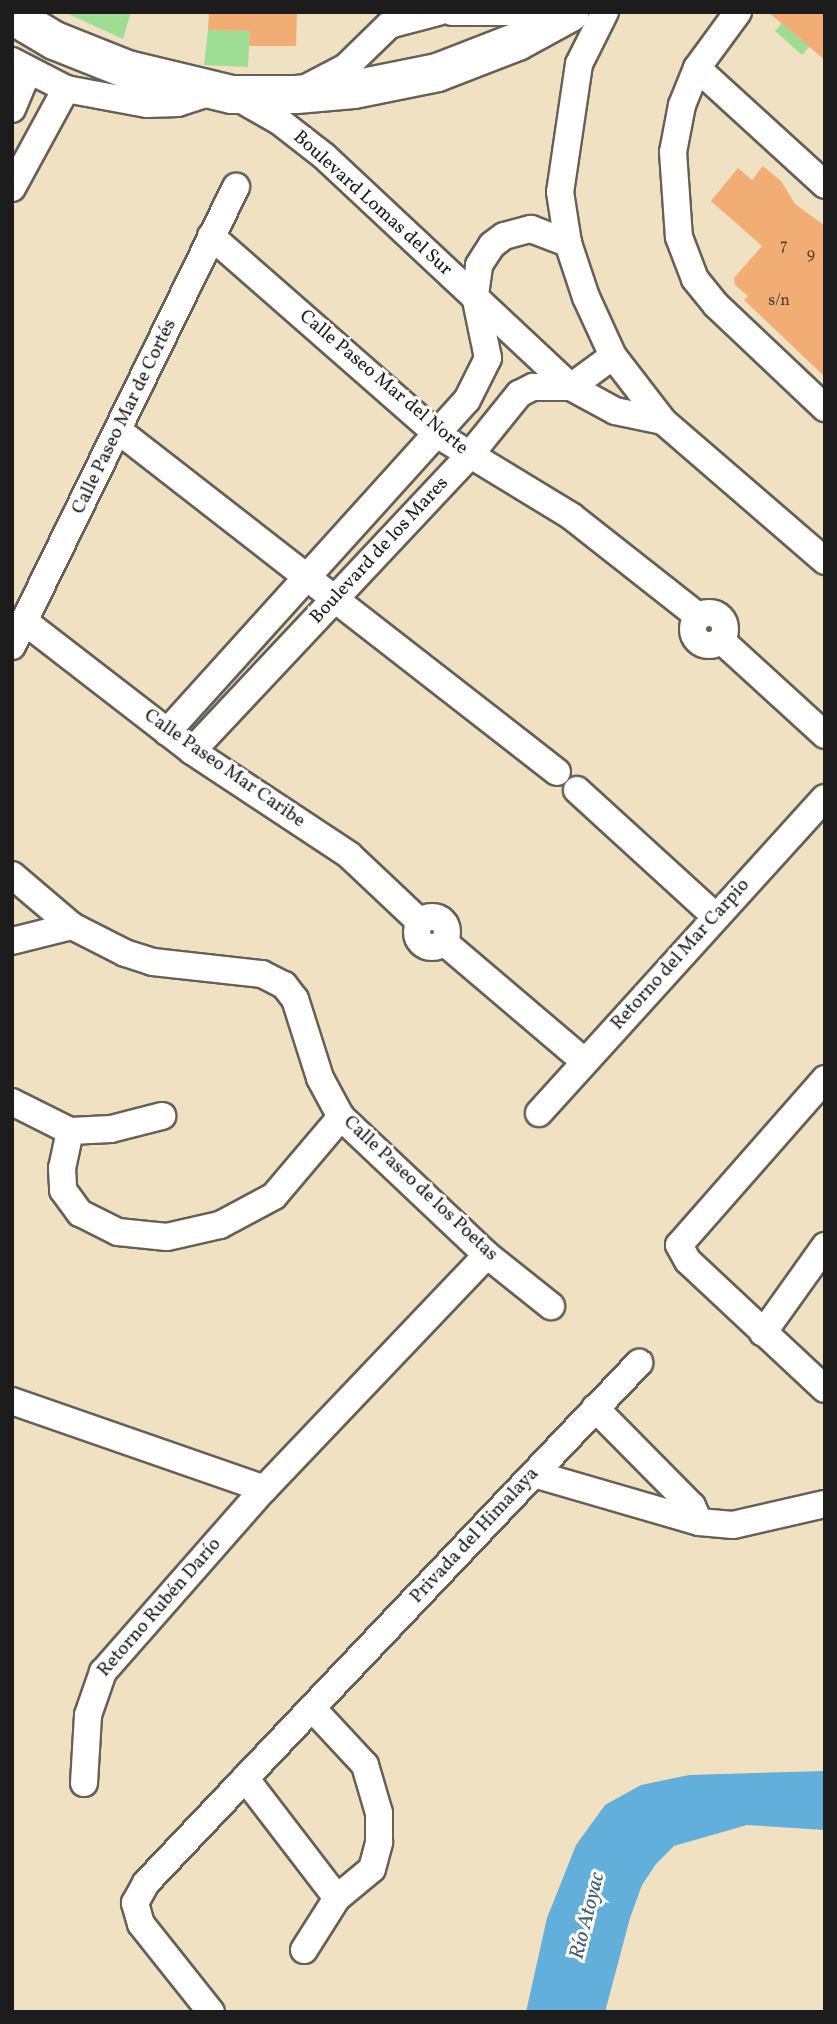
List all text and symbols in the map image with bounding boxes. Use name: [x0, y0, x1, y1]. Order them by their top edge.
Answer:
street label: Boulevard Lomas del Sur: [288, 126, 456, 282]
house number: 7: [780, 236, 788, 256]
house number: 9: [807, 245, 815, 265]
house number: s/n: [768, 291, 790, 311]
street label: Calle Paseo Mar del Norte: [294, 306, 472, 460]
street label: Calle Paseo Mar de Cortés: [68, 316, 182, 518]
street label: Boulevard de los Mares: [306, 473, 454, 629]
street label: Calle Paseo Mar Caribe: [139, 705, 309, 833]
street label: Retorno del Mar Carpio: [607, 875, 755, 1035]
street label: Calle Paseo de los Poetas: [338, 1111, 502, 1267]
street label: Privada del Himalaya: [406, 1463, 544, 1609]
street label: Retorno Rubén Darío: [93, 1534, 227, 1682]
water label: Río Atoyac: [565, 1870, 611, 1962]

